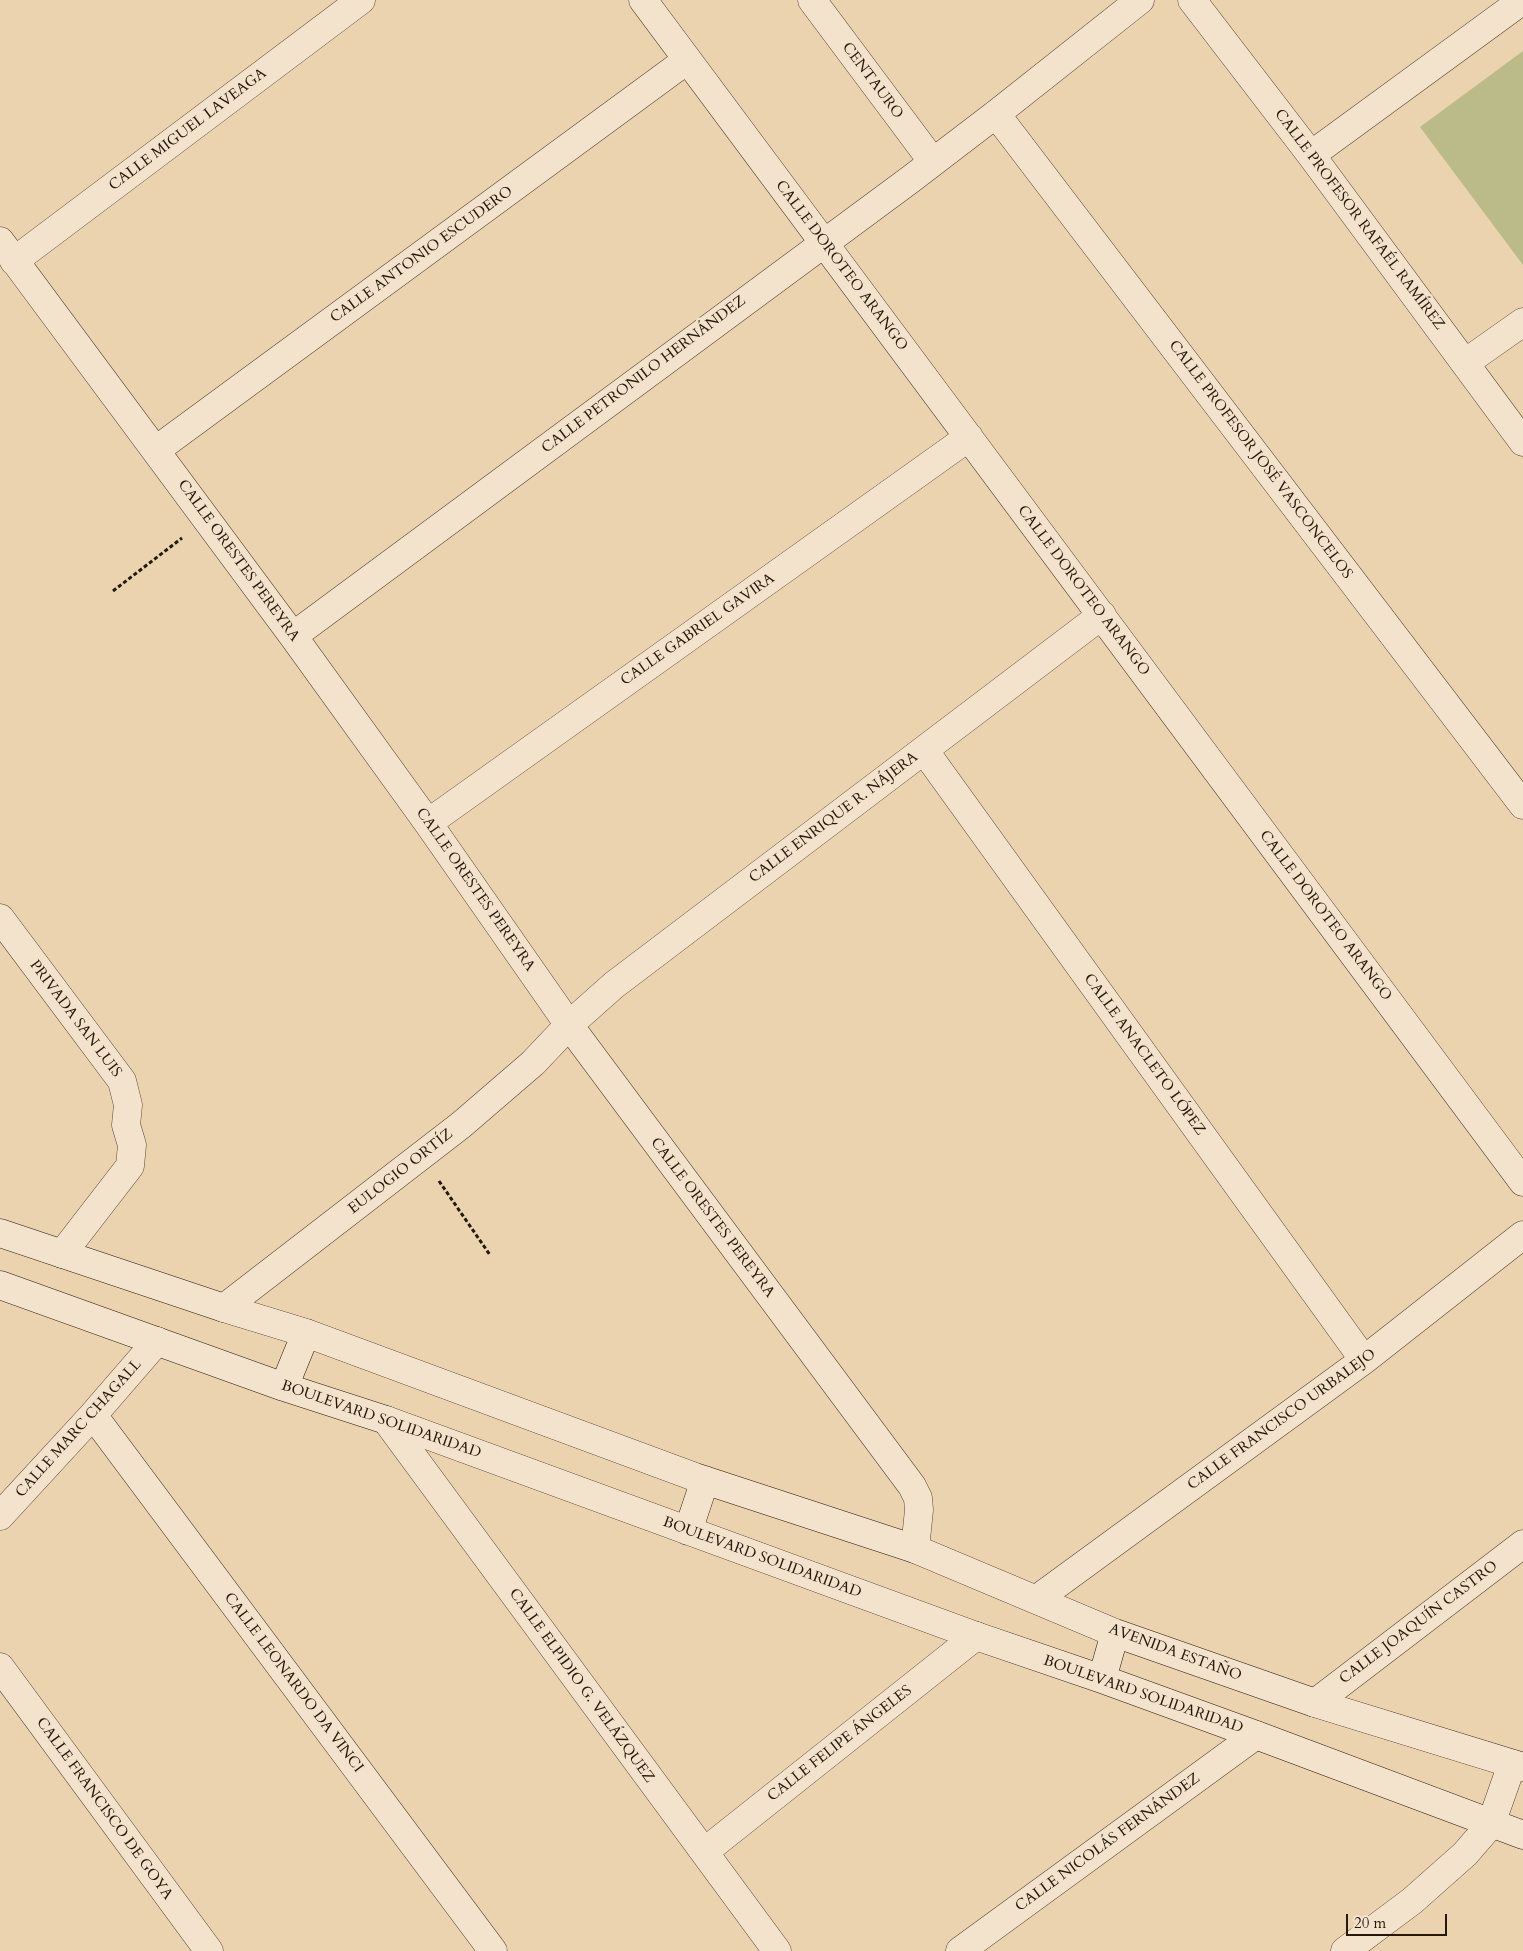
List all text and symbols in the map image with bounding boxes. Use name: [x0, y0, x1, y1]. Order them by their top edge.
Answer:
street label: CENTAURO: [837, 39, 907, 123]
street label: CALLE MIGUEL LAVEAGA: [106, 65, 270, 195]
street label: CALLE PROFESOR RAFAÉL RAMÍREZ: [1270, 106, 1448, 334]
street label: CALLE DOROTEO ARANGO: [771, 177, 911, 355]
street label: CALLE ANTONIO ESCUDERO: [327, 183, 517, 327]
street label: CALLE PETRONILO HERNÁNDEZ: [539, 292, 749, 458]
street label: CALLE PROFESOR JOSÉ VASCONCELOS: [1164, 337, 1356, 583]
street label: CALLE ORESTES PEREYRA: [173, 477, 303, 645]
street label: CALLE DOROTEO ARANGO: [1013, 502, 1153, 680]
street label: CALLE GABRIEL GAVIRA: [618, 570, 778, 690]
street label: CALLE ENRIQUE R. NÁJERA: [746, 749, 922, 887]
street label: CALLE ORESTES PEREYRA: [412, 805, 538, 975]
street label: CALLE DOROTEO ARANGO: [1255, 827, 1395, 1005]
street label: PRIVADA SAN LUIS: [25, 957, 125, 1081]
street label: CALLE ANACLETO LÓPEZ: [1079, 971, 1209, 1139]
street label: EULOGIO ORTÍZ: [345, 1126, 457, 1218]
street label: CALLE ORESTES PEREYRA: [646, 1135, 778, 1301]
street label: CALLE FRANCISCO URBALEJO: [1184, 1346, 1380, 1494]
street label: CALLE MARC CHAGALL: [12, 1356, 146, 1502]
street label: BOULEVARD SOLIDARIDAD: [279, 1377, 483, 1463]
street label: BOULEVARD SOLIDARIDAD: [660, 1514, 864, 1602]
street label: CALLE JOAQUÍN CASTRO: [1336, 1558, 1502, 1688]
street label: CALLE ELPIDIO G. VELÁZQUEZ: [504, 1585, 658, 1787]
street label: CALLE LEONARDO DA VINCI: [220, 1590, 366, 1776]
street label: AVENIDA ESTAÑO: [1106, 1621, 1244, 1685]
street label: BOULEVARD SOLIDARIDAD: [1041, 1652, 1245, 1738]
street label: CALLE FELIPE ÁNGELES: [764, 1682, 916, 1806]
street label: CALLE FRANCISCO DE GOYA: [32, 1714, 176, 1904]
street label: CALLE NICOLÁS FERNÁNDEZ: [1012, 1770, 1204, 1916]
scale bar: [1348, 1904, 1449, 1936]
text: 20 m: [1354, 1913, 1386, 1933]

